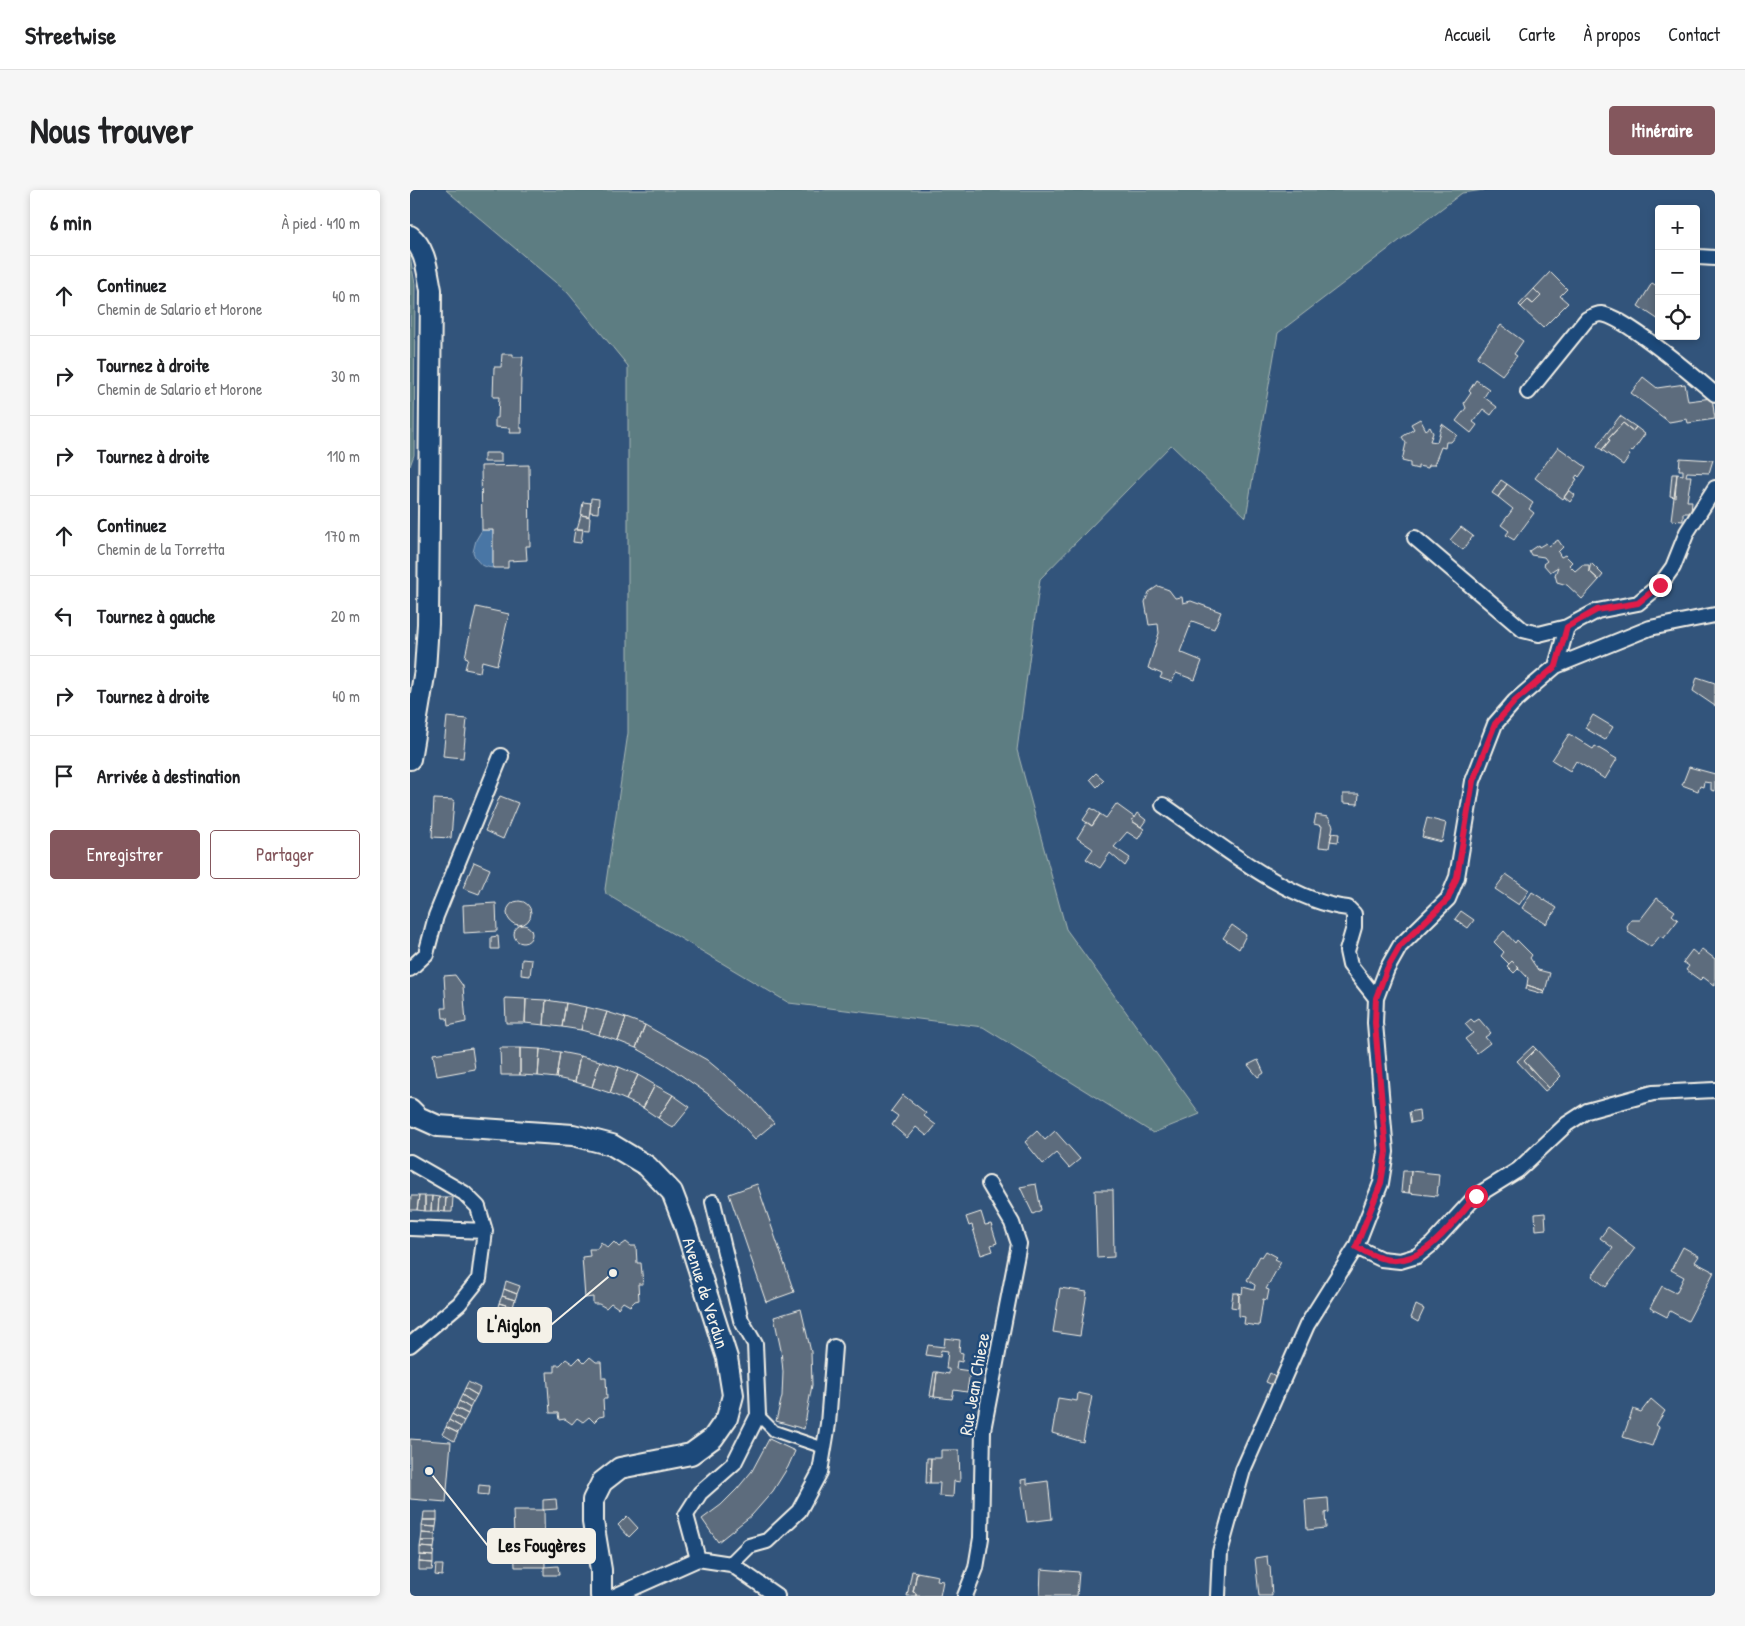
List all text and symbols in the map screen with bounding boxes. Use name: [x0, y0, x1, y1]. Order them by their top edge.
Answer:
text: Streetwise: [25, 19, 116, 51]
text: Accueil: [1444, 22, 1490, 47]
text: Carte: [1518, 22, 1556, 47]
text: À propos: [1584, 22, 1640, 47]
text: Contact: [1668, 22, 1720, 47]
button: Itinéraire: [1609, 106, 1715, 155]
text: Nous trouver: [30, 107, 193, 154]
map controls: [1655, 205, 1700, 340]
button: +: [1655, 205, 1700, 250]
text: 6 min: [50, 208, 92, 237]
text: À pied · 410 m: [281, 212, 360, 234]
button: −: [1655, 250, 1700, 295]
text: Continuez: [97, 272, 166, 298]
icon: ahead: [50, 282, 78, 310]
text: 40 m: [332, 285, 360, 307]
button: locate: [1655, 295, 1700, 340]
text: Chemin de Salario et Morone: [97, 298, 262, 320]
text: Tournez à droite: [97, 352, 210, 378]
icon: right: [50, 362, 78, 390]
text: 30 m: [331, 365, 360, 387]
text: Chemin de Salario et Morone: [97, 378, 262, 400]
icon: right: [50, 442, 78, 470]
text: Tournez à droite: [97, 443, 210, 469]
text: 110 m: [327, 445, 360, 467]
text: Continuez: [97, 512, 166, 538]
icon: ahead: [50, 522, 78, 550]
text: 170 m: [325, 525, 360, 547]
text: Chemin de la Torretta: [97, 538, 225, 560]
route end: [1649, 574, 1672, 597]
icon: left: [50, 602, 78, 630]
text: Tournez à gauche: [97, 603, 215, 629]
text: 20 m: [331, 605, 360, 627]
icon: right: [50, 682, 78, 710]
text: Tournez à droite: [97, 683, 210, 709]
text: 40 m: [332, 685, 360, 707]
icon: arrive: [50, 762, 78, 790]
text: Arrivée à destination: [97, 763, 240, 789]
button: Enregistrer: [50, 830, 200, 879]
button: Partager: [210, 830, 360, 879]
route start: [1465, 1185, 1488, 1208]
street label: Avenue de Verdun: [677, 1234, 736, 1351]
callout: L'Aiglon: [478, 1308, 551, 1342]
text: L'Aiglon: [487, 1312, 541, 1339]
street label: Rue Jean Chieze: [953, 1331, 995, 1437]
callout: Les Fougères: [488, 1529, 595, 1563]
text: Les Fougères: [499, 1532, 586, 1559]

